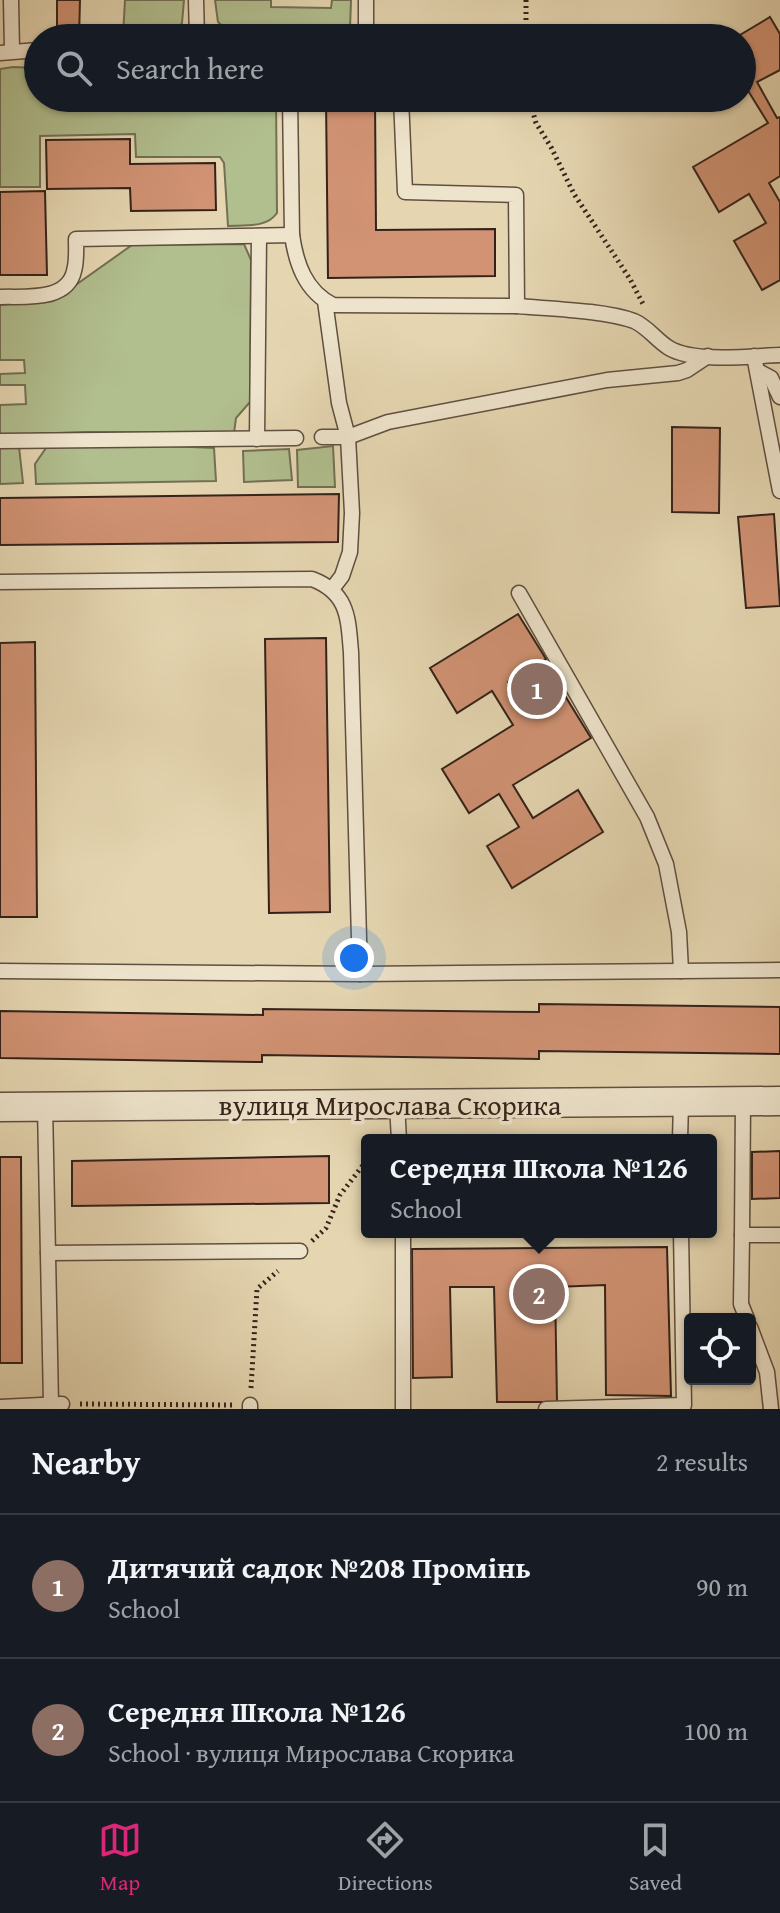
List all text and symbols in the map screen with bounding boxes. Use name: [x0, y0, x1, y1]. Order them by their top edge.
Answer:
search box: [24, 24, 756, 112]
icon: search: [52, 46, 96, 90]
text: Search here: [116, 46, 264, 90]
pin: 1: [511, 659, 563, 719]
your location: [334, 938, 374, 978]
street label: вулиця Мирослава Скорика: [219, 1084, 562, 1125]
popup: [361, 1134, 717, 1238]
text: Середня Школа №126: [390, 1145, 688, 1189]
text: School: [390, 1189, 462, 1228]
pin: 2: [513, 1264, 565, 1324]
map controls: [684, 1313, 756, 1385]
button: locate: [684, 1313, 756, 1385]
text: Nearby: [32, 1437, 141, 1486]
text: 2 results: [656, 1442, 748, 1481]
text: Дитячий садок №208 Промінь: [108, 1545, 531, 1589]
text: 1: [51, 1567, 65, 1606]
text: 90 m: [696, 1567, 748, 1606]
text: School: [108, 1589, 180, 1628]
text: Середня Школа №126: [108, 1689, 406, 1733]
text: 2: [51, 1711, 65, 1750]
text: 100 m: [683, 1711, 748, 1750]
text: School · вулиця Мирослава Скорика: [108, 1733, 514, 1772]
tab: Map: [98, 1818, 142, 1898]
tab: Directions: [338, 1818, 433, 1898]
tab: Saved: [629, 1818, 682, 1898]

